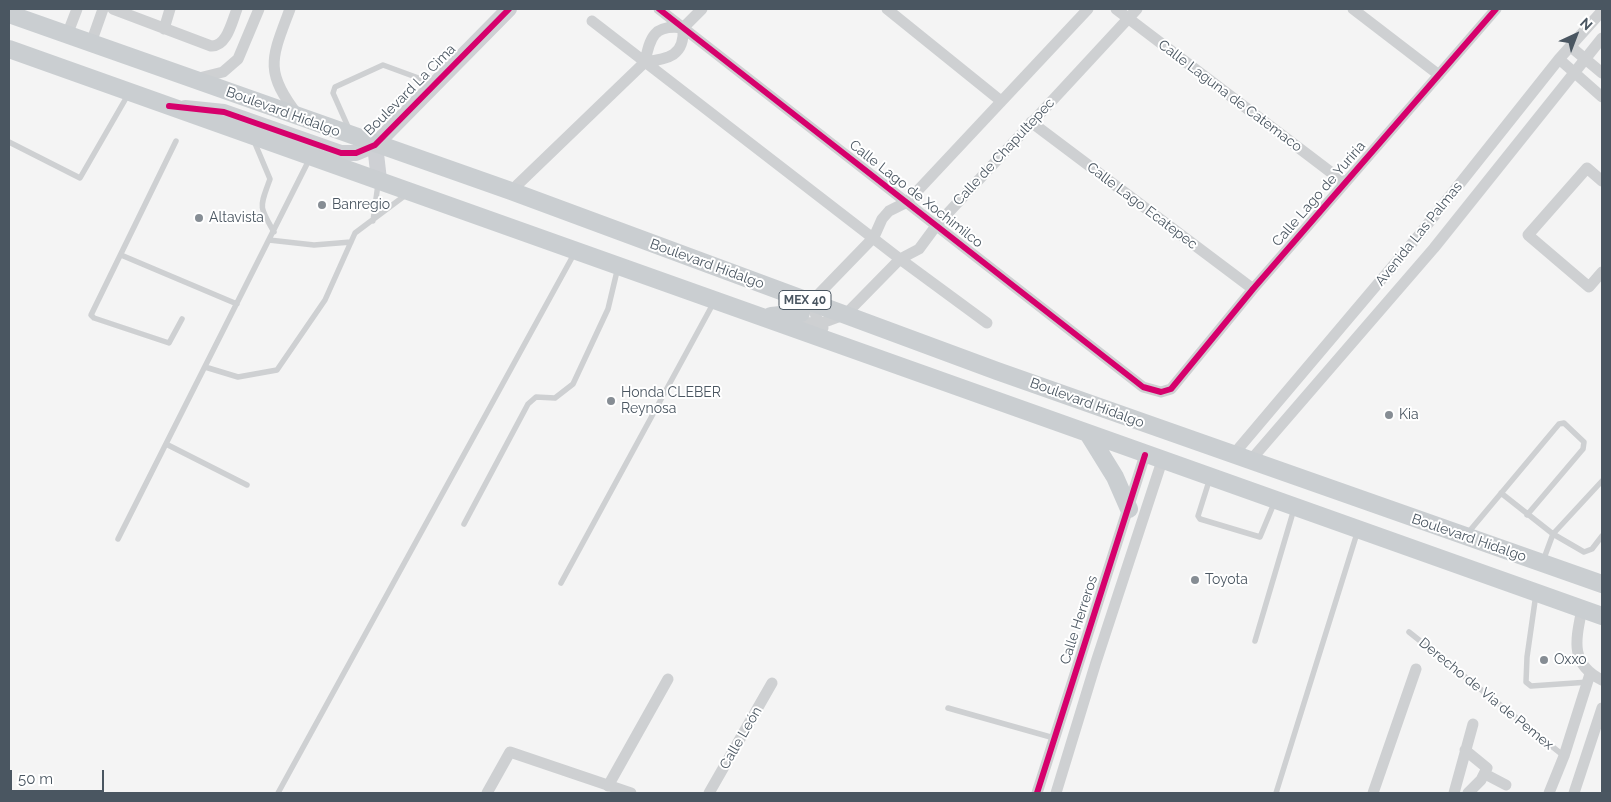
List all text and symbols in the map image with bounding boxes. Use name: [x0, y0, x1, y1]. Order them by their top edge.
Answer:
north arrow: [1551, 10, 1601, 60]
text: N: [1577, 15, 1596, 34]
street label: Calle Laguna de Catemaco: [1155, 36, 1305, 156]
street label: Boulevard La Cima: [361, 41, 459, 139]
street label: Boulevard Hidalgo: [224, 84, 342, 140]
street label: Calle de Chapultepec: [950, 95, 1058, 209]
street label: Calle Lago de Xochimilco: [846, 137, 986, 251]
street label: Calle Lago de Yuriria: [1269, 138, 1369, 250]
street label: Calle Lago Ecatepec: [1083, 159, 1201, 253]
street label: Avenida Las Palmas: [1372, 179, 1466, 289]
place label: Banregio: [332, 197, 390, 213]
marker: Banregio: [316, 199, 328, 211]
place label: Altavista: [209, 210, 264, 226]
marker: Altavista: [193, 212, 205, 224]
street label: Boulevard Hidalgo: [648, 236, 766, 292]
road number: MEX 40: [779, 290, 831, 310]
street label: Boulevard Hidalgo: [1028, 375, 1146, 431]
place label: Honda CLEBER Reynosa: [621, 385, 721, 418]
marker: Honda CLEBER Reynosa: [605, 395, 617, 407]
place label: Kia: [1399, 407, 1419, 423]
marker: Kia: [1383, 409, 1395, 421]
street label: Boulevard Hidalgo: [1409, 510, 1529, 566]
place label: Toyota: [1205, 572, 1248, 588]
street label: Calle Herreros: [1057, 573, 1101, 667]
marker: Toyota: [1189, 574, 1201, 586]
street label: Derecho de Via de Pemex: [1415, 635, 1557, 753]
place label: Oxxo: [1554, 652, 1586, 668]
marker: Oxxo: [1538, 654, 1550, 666]
street label: Calle León: [716, 704, 766, 772]
scale bar: [12, 760, 106, 792]
text: 50 m: [18, 770, 53, 788]

